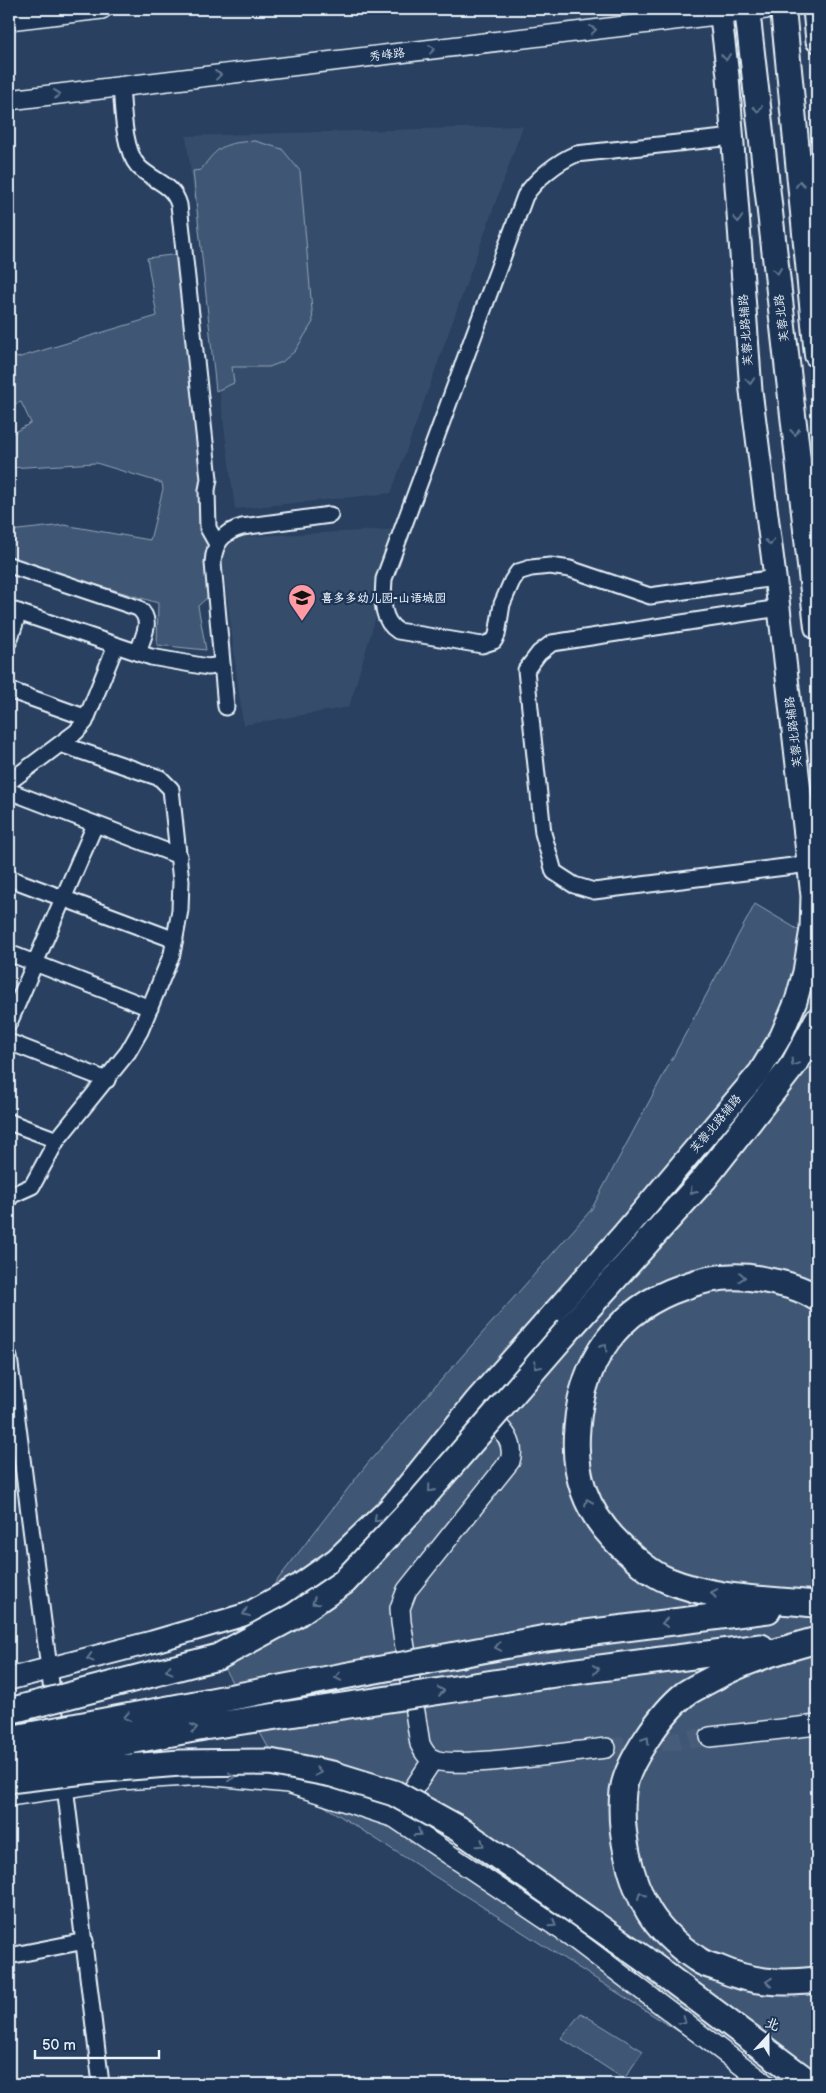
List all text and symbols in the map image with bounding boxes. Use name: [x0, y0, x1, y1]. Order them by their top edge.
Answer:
one-way arrow: [590, 25, 598, 36]
one-way arrow: [428, 44, 436, 55]
street label: 秀峰路: [368, 45, 406, 65]
one-way arrow: [720, 53, 731, 61]
one-way arrow: [215, 70, 223, 81]
one-way arrow: [53, 89, 61, 100]
one-way arrow: [752, 106, 763, 114]
one-way arrow: [795, 180, 806, 188]
one-way arrow: [733, 215, 744, 223]
one-way arrow: [771, 267, 782, 275]
street label: 芙蓉北路: [772, 293, 792, 343]
street label: 芙蓉北路辅路: [736, 294, 756, 366]
one-way arrow: [744, 378, 755, 386]
one-way arrow: [789, 429, 800, 437]
one-way arrow: [765, 538, 775, 547]
school or university icon: 喜多多幼儿园-山语城园: [287, 583, 317, 622]
place label: 喜多多幼儿园-山语城园: [321, 591, 446, 606]
street label: 芙蓉北路辅路: [782, 695, 806, 769]
one-way arrow: [791, 1058, 800, 1067]
street label: 芙蓉北路辅路: [687, 1092, 745, 1156]
one-way arrow: [690, 1185, 699, 1194]
one-way arrow: [738, 1271, 746, 1282]
one-way arrow: [597, 1343, 607, 1352]
one-way arrow: [534, 1360, 543, 1369]
one-way arrow: [427, 1483, 436, 1492]
one-way arrow: [584, 1498, 595, 1507]
one-way arrow: [374, 1513, 383, 1522]
one-way arrow: [710, 1588, 719, 1598]
one-way arrow: [311, 1596, 321, 1605]
one-way arrow: [242, 1607, 251, 1617]
one-way arrow: [660, 1617, 668, 1628]
one-way arrow: [494, 1641, 503, 1652]
one-way arrow: [85, 1652, 94, 1663]
one-way arrow: [164, 1664, 173, 1675]
one-way arrow: [592, 1664, 600, 1675]
one-way arrow: [334, 1671, 343, 1682]
one-way arrow: [438, 1686, 446, 1697]
one-way arrow: [123, 1711, 131, 1721]
one-way arrow: [190, 1724, 199, 1734]
one-way arrow: [640, 1737, 649, 1746]
one-way arrow: [314, 1766, 323, 1776]
one-way arrow: [227, 1772, 235, 1783]
one-way arrow: [412, 1827, 422, 1836]
one-way arrow: [475, 1838, 485, 1847]
one-way arrow: [637, 1891, 648, 1900]
one-way arrow: [547, 1918, 557, 1927]
one-way arrow: [764, 1977, 772, 1988]
north arrow: [744, 2010, 794, 2060]
text: 北: [763, 2014, 782, 2035]
one-way arrow: [677, 2016, 686, 2024]
scale bar: [35, 2028, 159, 2060]
text: 50 m: [42, 2036, 76, 2055]

